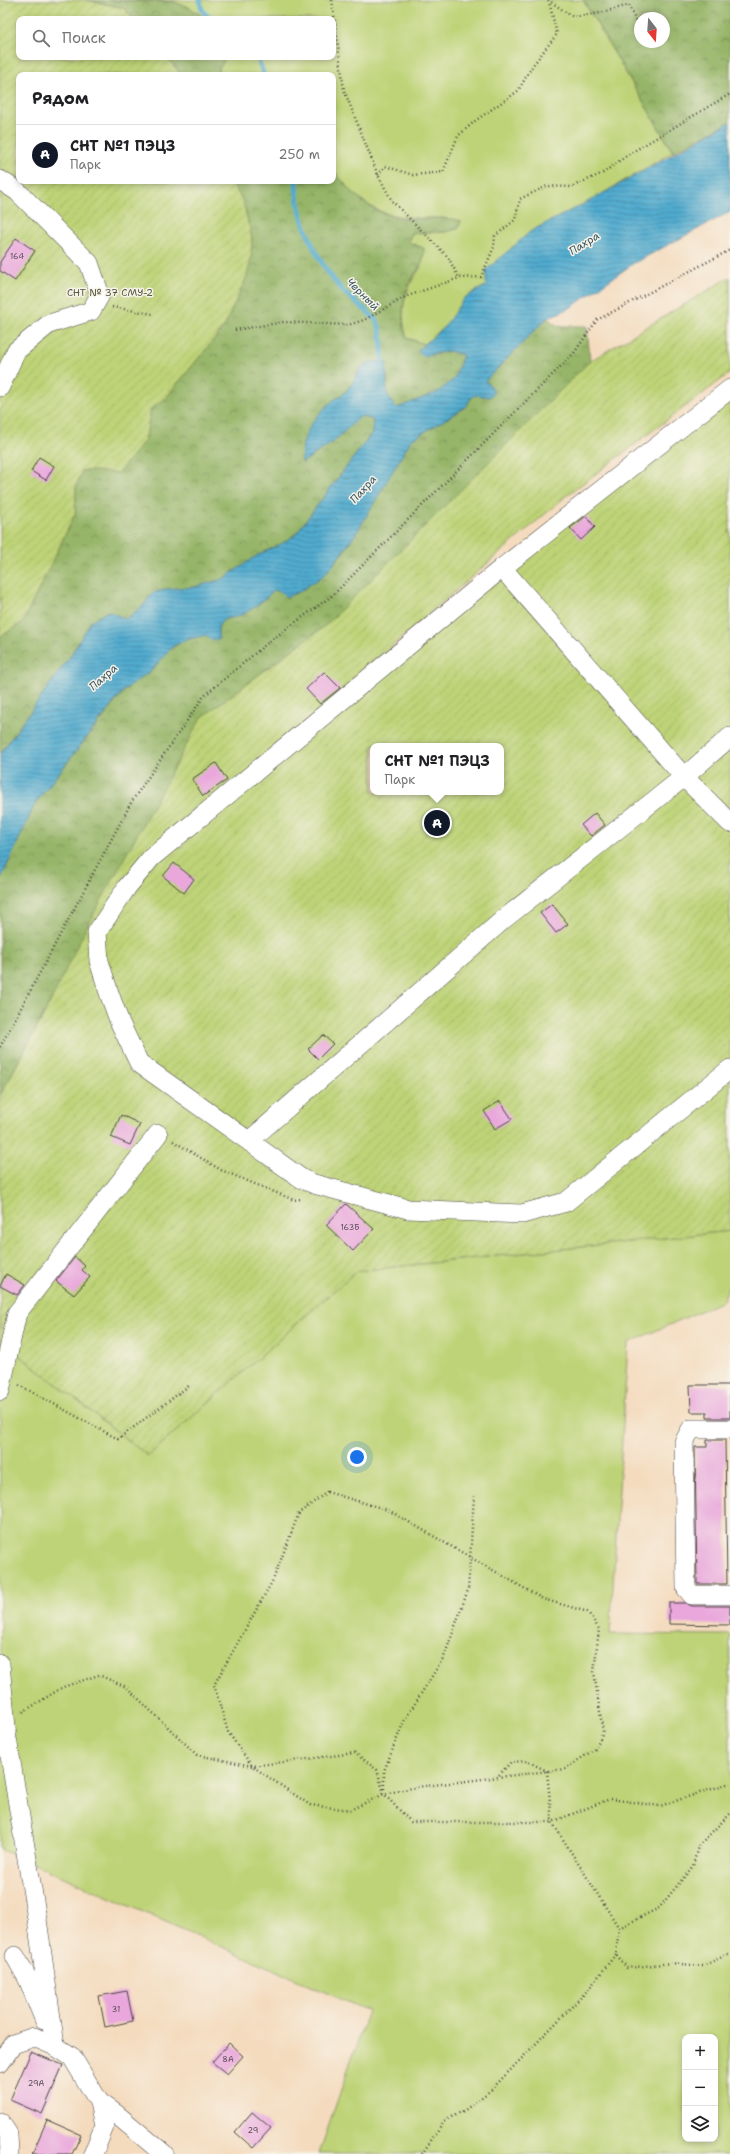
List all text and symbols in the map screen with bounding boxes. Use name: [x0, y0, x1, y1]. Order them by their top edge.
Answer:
north arrow: [634, 12, 670, 48]
search box: [16, 16, 336, 60]
icon: search: [30, 27, 52, 49]
text: Поиск: [62, 28, 106, 48]
text: Рядом: [32, 87, 89, 109]
text: СНТ №1 ПЭЦЗ: [70, 136, 175, 156]
text: A: [40, 146, 50, 163]
text: 250 m: [279, 146, 320, 163]
text: Парк: [70, 156, 101, 173]
water label: Пахра: [566, 228, 602, 259]
house number: 164: [10, 251, 24, 262]
water label: Черный: [343, 275, 382, 314]
park label: СНТ № 37 СМУ-2: [67, 286, 153, 299]
water label: Пахра: [347, 472, 380, 507]
water label: Пахра: [86, 661, 121, 694]
popup: [370, 743, 504, 795]
text: СНТ №1 ПЭЦЗ: [384, 751, 490, 771]
text: Парк: [384, 771, 415, 788]
pin: A: [424, 808, 450, 838]
house number: 163Б: [340, 1222, 360, 1233]
your location: [347, 1447, 367, 1467]
house number: 31: [112, 2004, 120, 2015]
map controls: [682, 2034, 718, 2142]
button: +: [682, 2034, 718, 2070]
house number: 8А: [222, 2054, 234, 2065]
button: −: [682, 2070, 718, 2106]
house number: 29А: [28, 2078, 44, 2089]
button: layers: [682, 2106, 718, 2142]
house number: 29: [248, 2125, 258, 2136]

